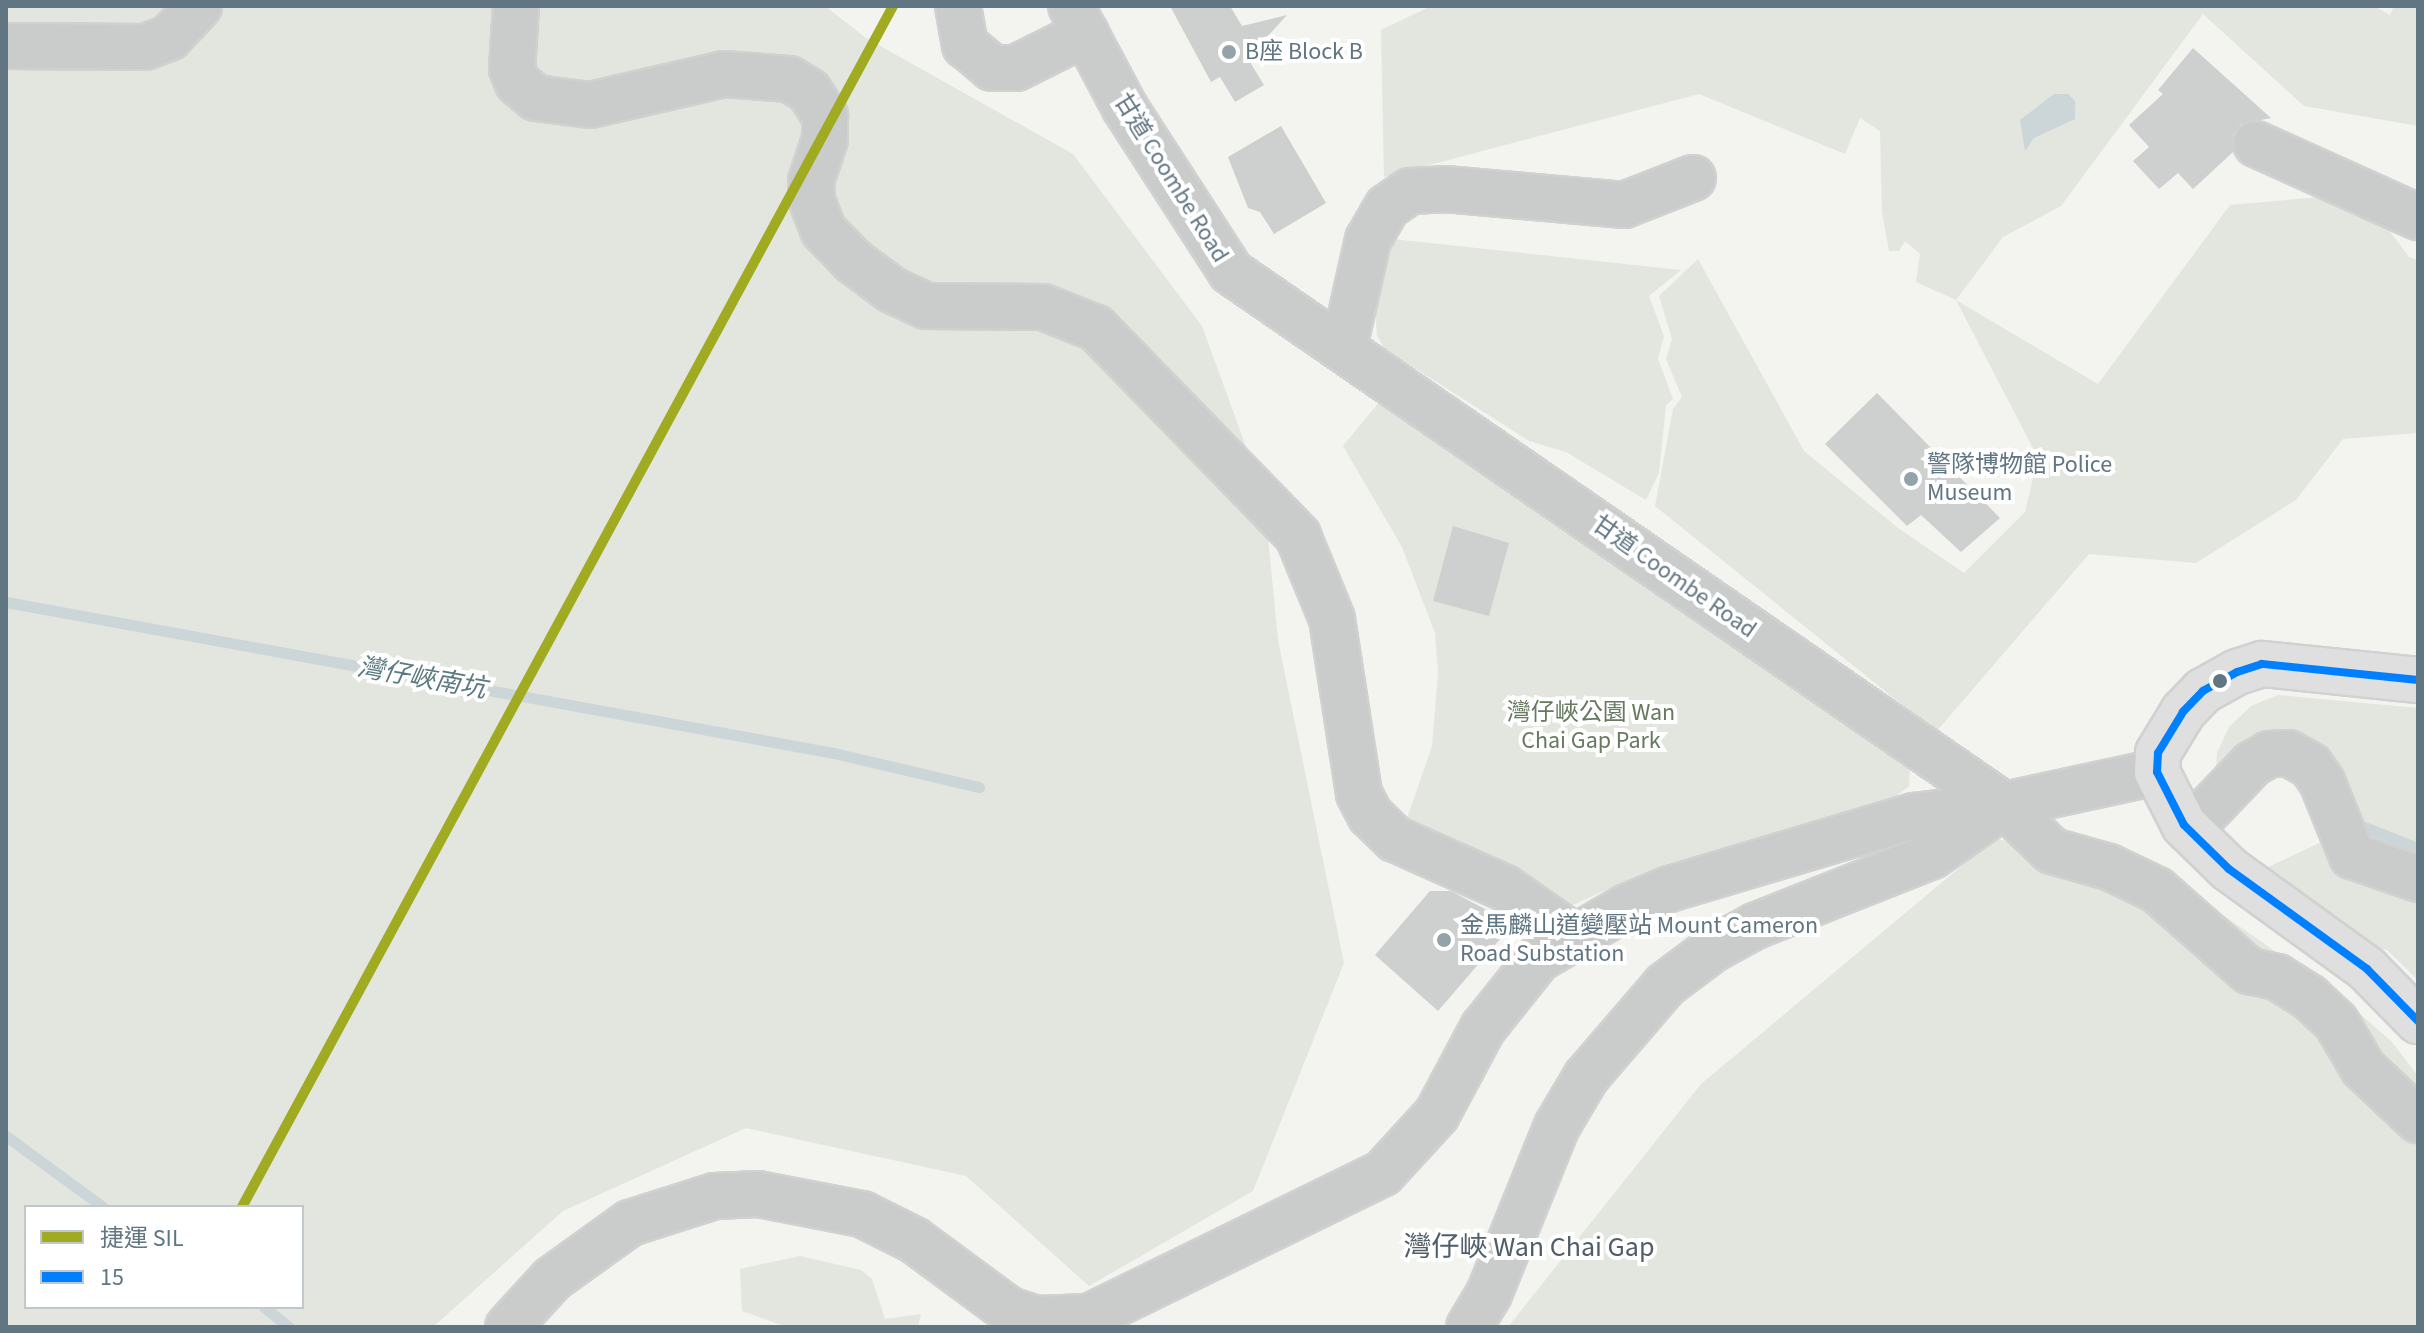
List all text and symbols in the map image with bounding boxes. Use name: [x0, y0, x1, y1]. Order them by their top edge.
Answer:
place label: B座 Block B: [1245, 38, 1363, 66]
marker: B座 Block B: [1220, 43, 1238, 61]
street label: 甘道 Coombe Road: [1107, 88, 1235, 268]
place label: 警隊博物館 Police Museum: [1927, 451, 2112, 507]
marker: 警隊博物館 Police Museum: [1902, 470, 1920, 488]
street label: 甘道 Coombe Road: [1586, 510, 1762, 644]
water label: 灣仔峽南坑: [355, 651, 489, 705]
unlabelled marker: [2212, 673, 2228, 689]
park label: 灣仔峽公園 Wan Chai Gap Park: [1507, 699, 1675, 755]
place label: 金馬麟山道變壓站 Mount Cameron Road Substation: [1460, 912, 1818, 968]
marker: 金馬麟山道變壓站 Mount Cameron Road Substation: [1435, 931, 1453, 949]
legend: [24, 1205, 304, 1309]
text: 捷運 SIL: [100, 1221, 184, 1256]
district label: 灣仔峽 Wan Chai Gap: [1404, 1230, 1654, 1264]
text: 15: [100, 1260, 124, 1295]

